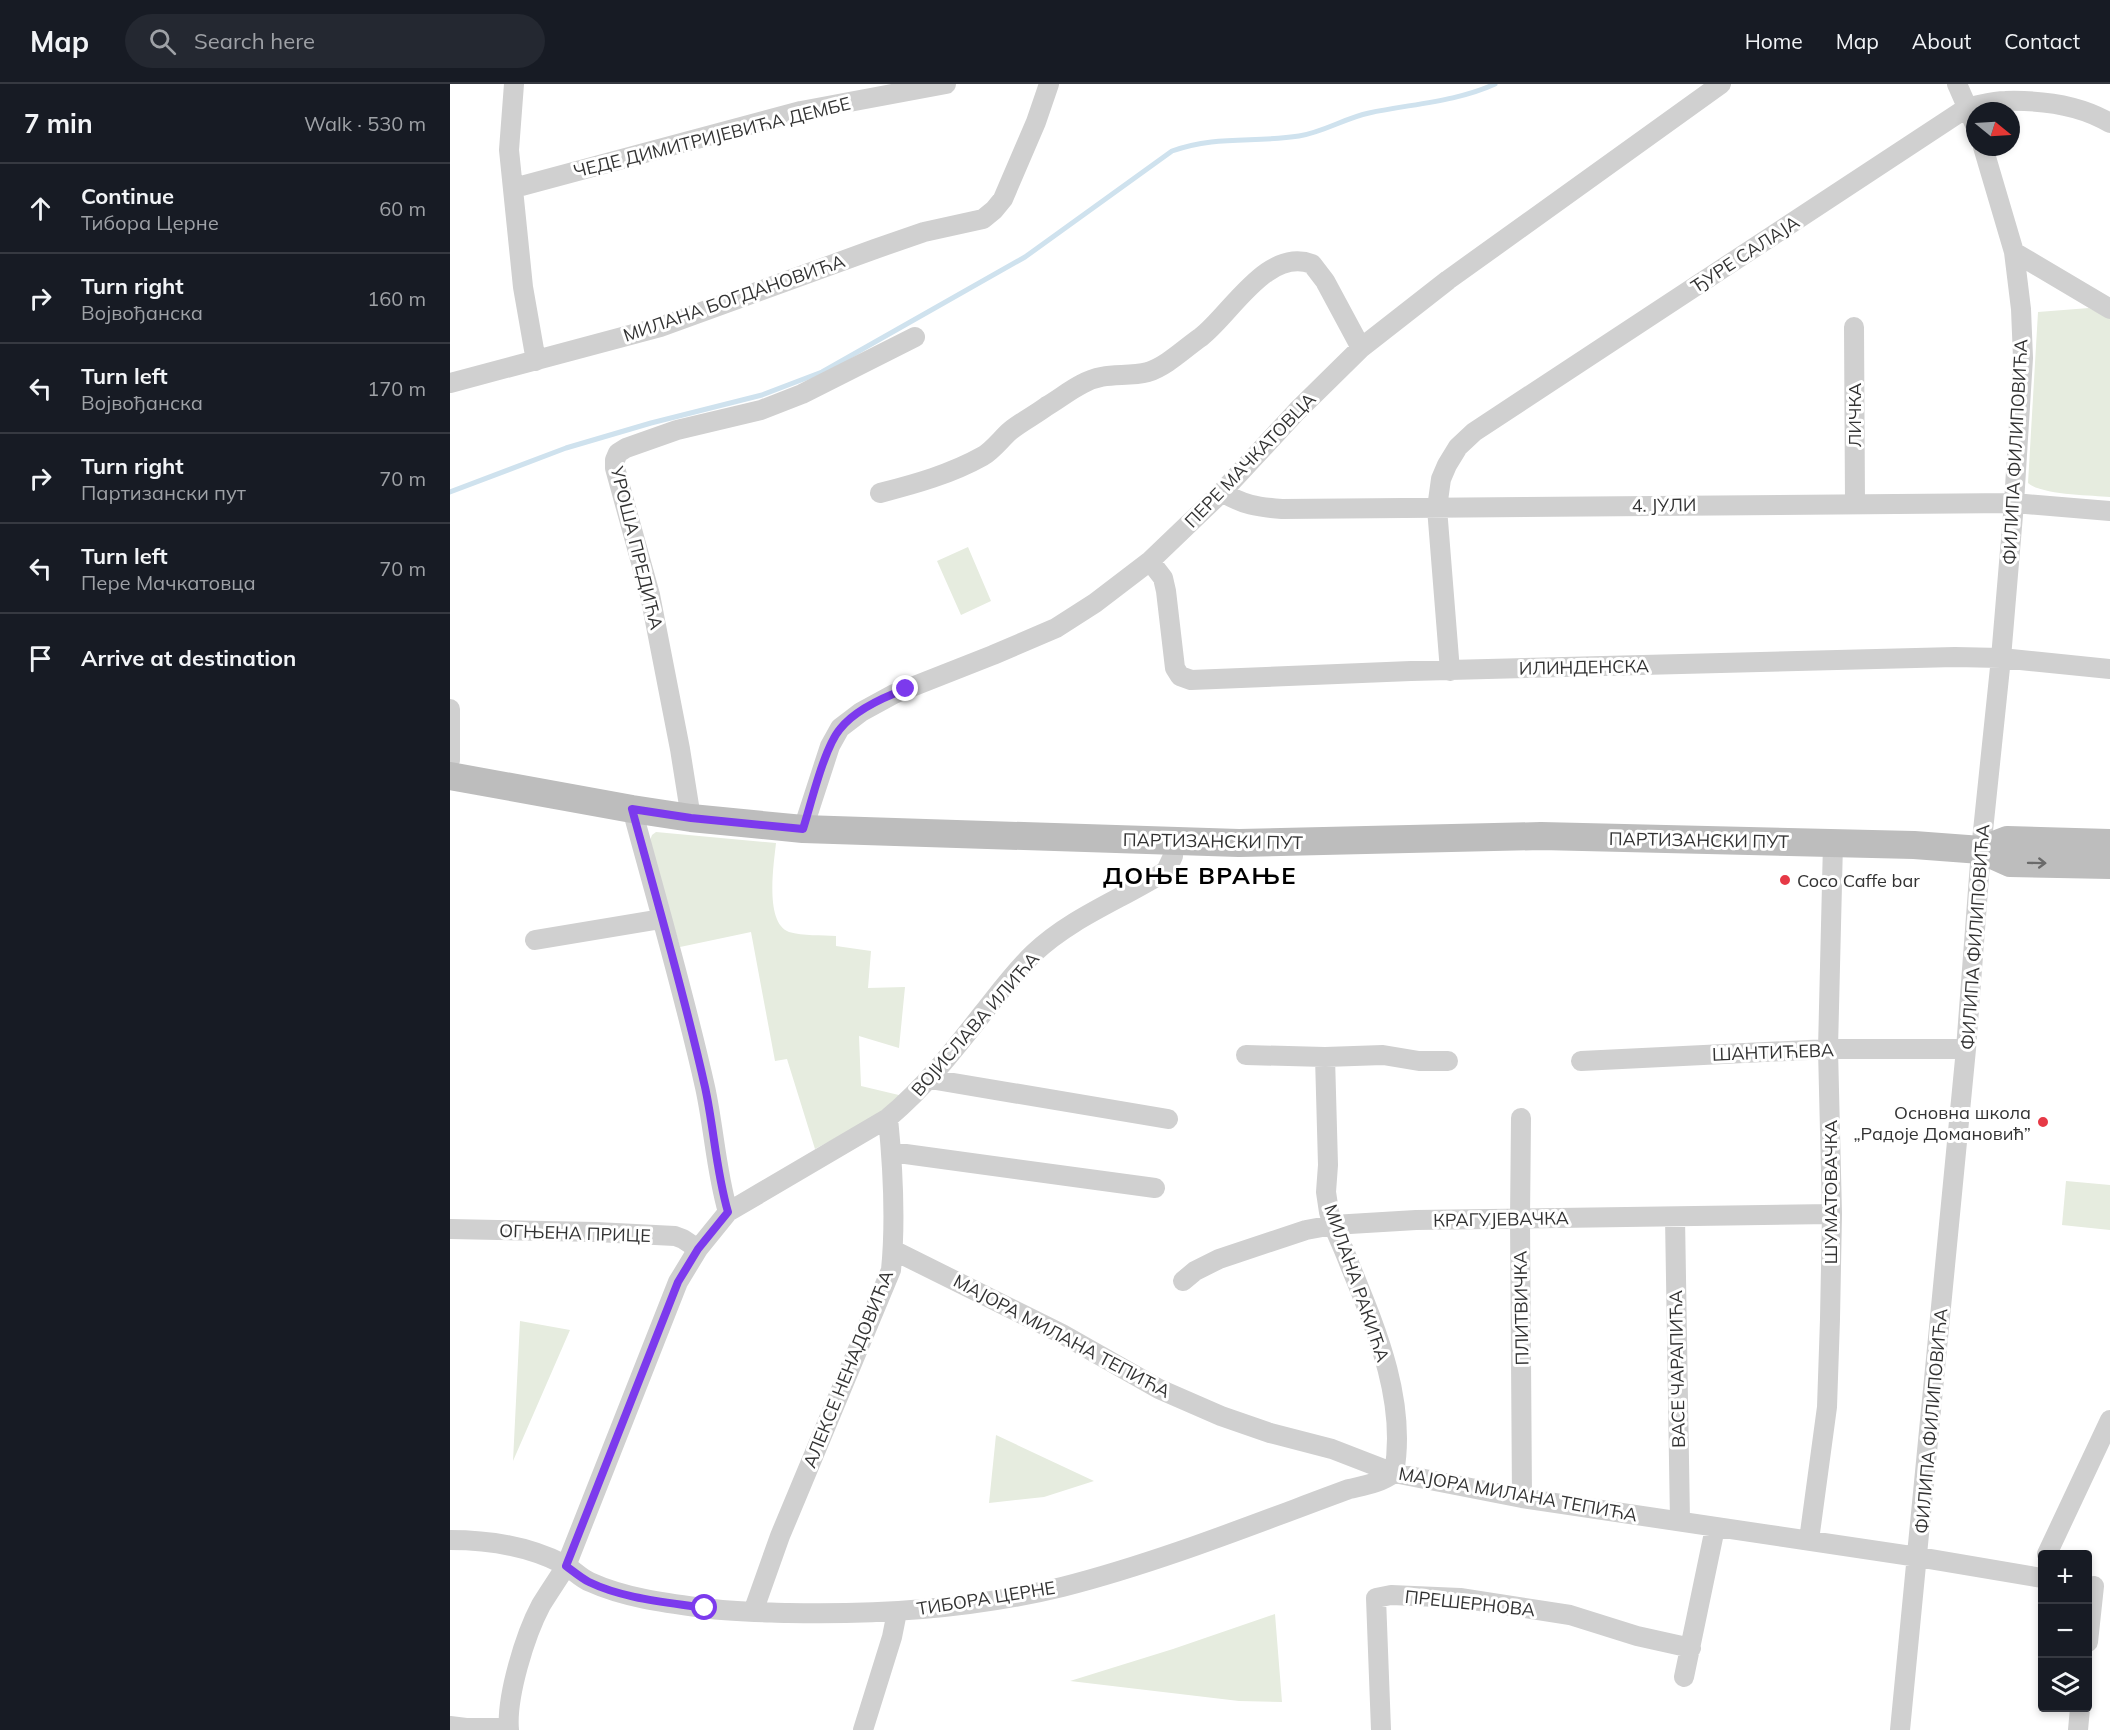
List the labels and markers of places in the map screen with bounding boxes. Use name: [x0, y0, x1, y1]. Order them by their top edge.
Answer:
place label: Coco Caffe bar: [1797, 869, 1920, 892]
marker: Coco Caffe bar: [1778, 873, 1792, 887]
place label: Основна школа „Радоје Домановић”: [1853, 1101, 2031, 1145]
marker: Основна школа „Радоје Домановић”: [2036, 1115, 2050, 1129]

